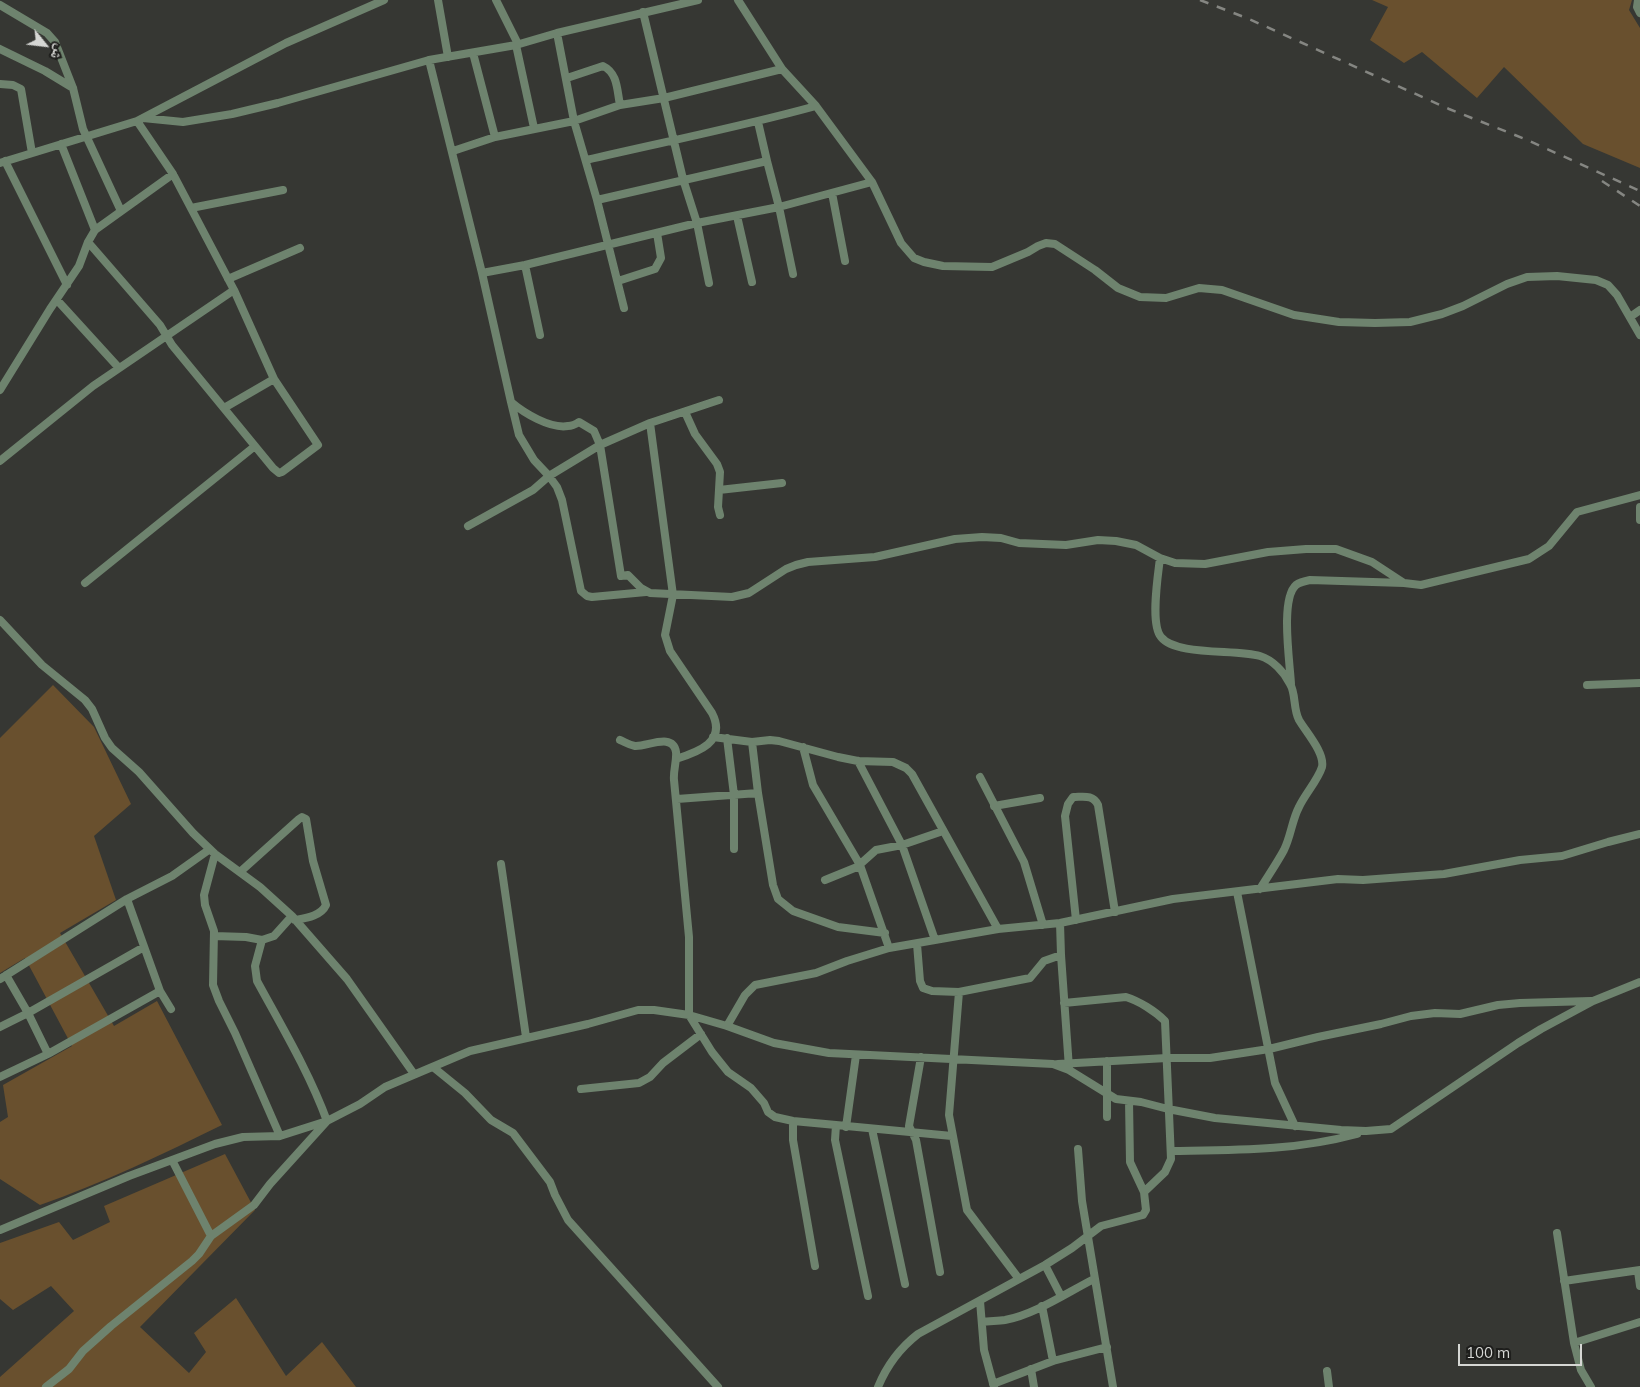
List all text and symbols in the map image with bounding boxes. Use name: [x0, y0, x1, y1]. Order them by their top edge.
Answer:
north arrow: [20, 20, 70, 70]
text: ش: [47, 41, 70, 63]
scale bar: [1460, 1334, 1584, 1366]
text: 100 m: [1466, 1343, 1510, 1362]

